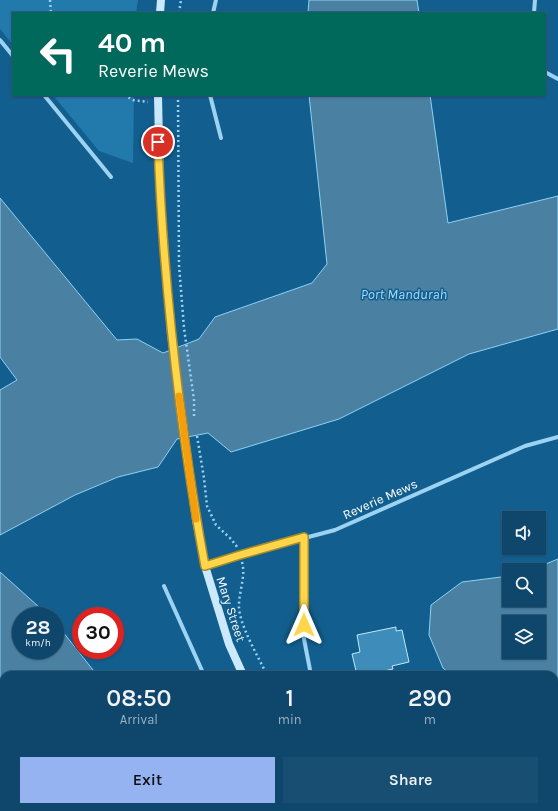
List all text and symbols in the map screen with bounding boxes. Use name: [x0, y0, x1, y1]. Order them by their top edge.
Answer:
text: 40 m: [98, 26, 166, 59]
icon: left: [32, 28, 84, 80]
text: Reverie Mews: [98, 60, 209, 82]
pin: [141, 125, 175, 159]
icon: arrive: [147, 131, 169, 153]
water label: Port Mandurah: [361, 286, 447, 303]
street label: Reverie Mews: [340, 476, 420, 522]
map controls: [502, 511, 546, 659]
button: sound: [502, 511, 546, 555]
button: search: [502, 563, 546, 607]
street label: Mary Street: [213, 574, 249, 644]
position arrow: [283, 604, 325, 646]
speed limit sign: 30: [72, 607, 124, 659]
button: layers: [502, 615, 546, 659]
text: 28: [25, 616, 51, 639]
text: km/h: [25, 637, 51, 649]
text: 08:50: [106, 684, 172, 712]
text: 1: [286, 684, 294, 712]
text: 290: [408, 684, 452, 712]
text: Arrival: [120, 712, 158, 727]
text: min: [278, 712, 302, 727]
text: m: [424, 712, 436, 727]
button: Exit: [20, 757, 275, 803]
button: Share: [283, 757, 538, 803]

